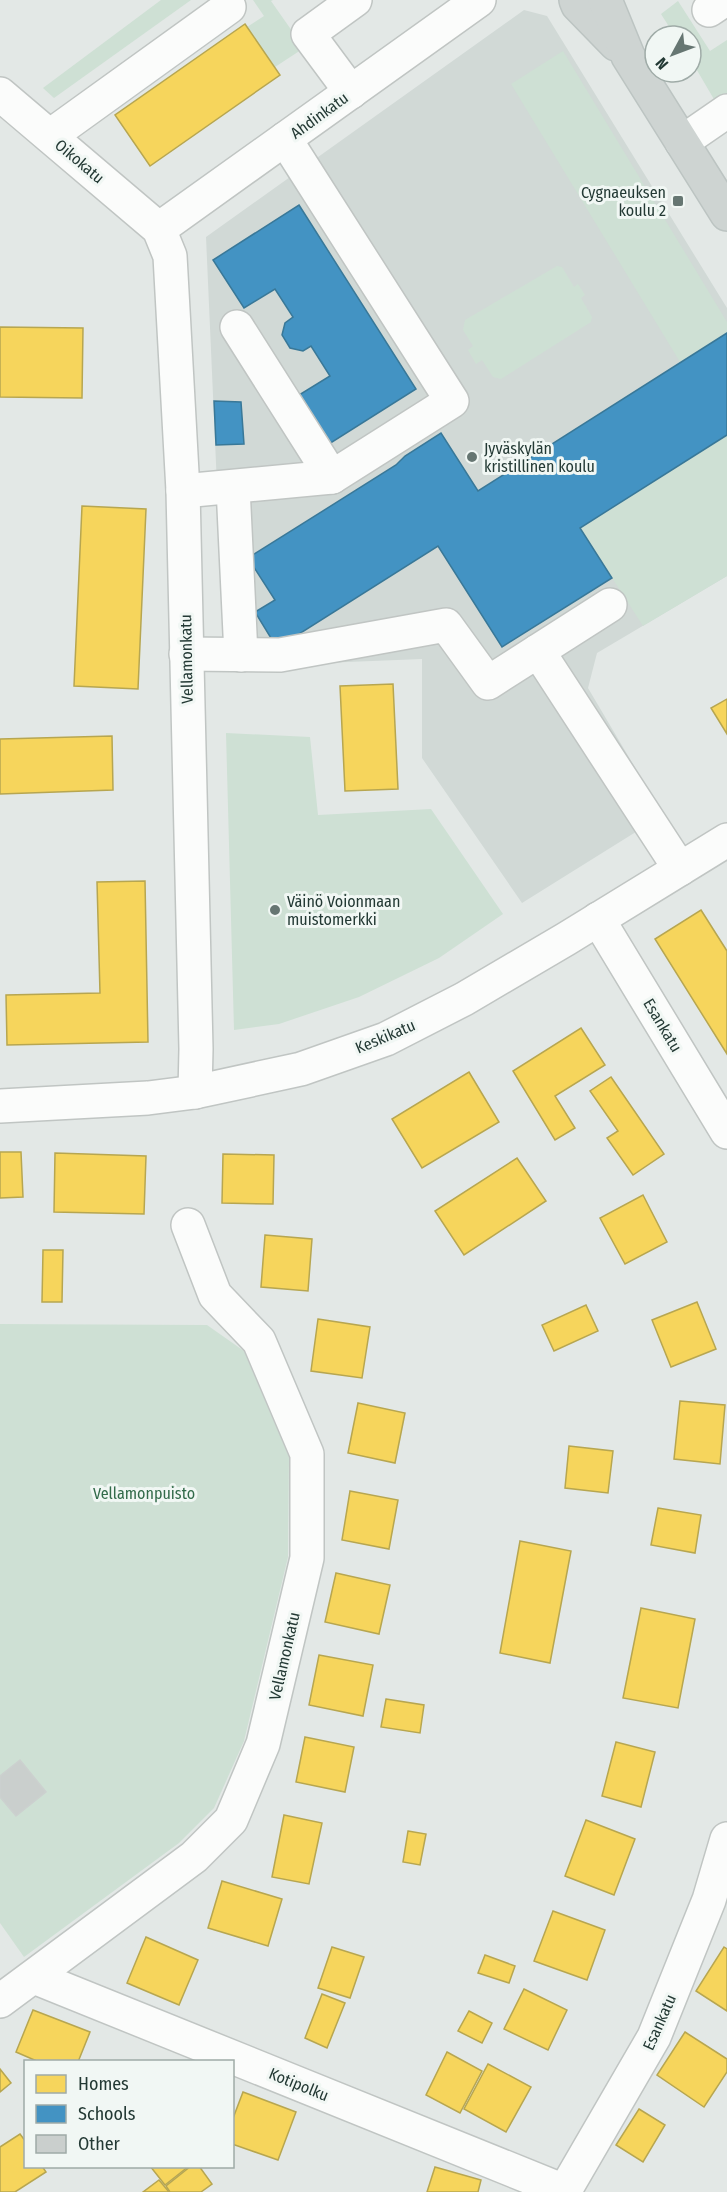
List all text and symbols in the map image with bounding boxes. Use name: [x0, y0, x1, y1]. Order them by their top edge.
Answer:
north arrow: [643, 24, 703, 84]
text: N: [652, 54, 672, 73]
street label: Ahdinkatu: [287, 88, 352, 143]
street label: Oikokatu: [51, 135, 108, 187]
place label: Cygnaeuksen koulu 2: [581, 183, 666, 220]
marker: Cygnaeuksen koulu 2: [671, 194, 685, 208]
place label: Jyväskylän kristillinen koulu: [484, 439, 595, 476]
marker: Jyväskylän kristillinen koulu: [465, 450, 479, 464]
street label: Vellamonkatu: [176, 614, 197, 704]
place label: Väinö Voionmaan muistomerkki: [287, 892, 400, 929]
marker: Väinö Voionmaan muistomerkki: [268, 903, 282, 917]
street label: Esankatu: [639, 995, 686, 1055]
street label: Keskikatu: [352, 1015, 418, 1058]
park label: Vellamonpuisto: [93, 1484, 195, 1503]
street label: Vellamonkatu: [265, 1610, 304, 1702]
street label: Esankatu: [639, 1991, 680, 2053]
legend: [24, 2060, 234, 2168]
street label: Kotipolku: [266, 2064, 331, 2105]
text: Homes: [78, 2073, 129, 2095]
text: Schools: [78, 2103, 136, 2125]
text: Other: [78, 2133, 121, 2155]

